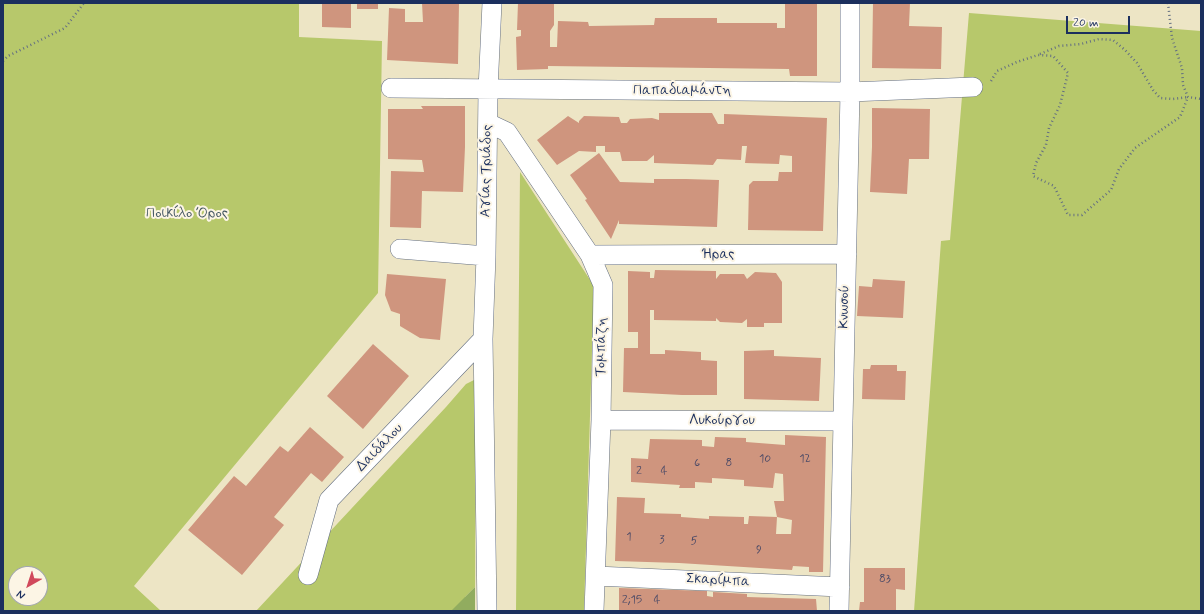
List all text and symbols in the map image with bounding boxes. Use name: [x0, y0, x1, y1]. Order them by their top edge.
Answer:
scale bar: [1068, 8, 1132, 34]
text: 20 m: [1073, 15, 1099, 31]
street label: Παπαδιαμάντη: [633, 83, 731, 99]
street label: Αγίας Τριάδος: [478, 125, 496, 217]
park label: Ποικίλο Όρος: [146, 206, 228, 222]
street label: Ήρας: [702, 247, 734, 263]
street label: Κνωσού: [836, 285, 854, 329]
street label: Τομπάζη: [593, 317, 611, 377]
street label: Λυκούργου: [689, 413, 755, 429]
street label: Δαιδάλου: [353, 421, 407, 475]
house number: 10: [759, 452, 771, 466]
house number: 12: [799, 452, 811, 466]
house number: 6: [694, 456, 700, 470]
house number: 8: [726, 456, 732, 470]
house number: 2: [636, 464, 642, 478]
house number: 4: [661, 464, 667, 478]
house number: 1: [626, 530, 632, 544]
house number: 3: [659, 533, 665, 547]
house number: 5: [690, 534, 698, 548]
house number: 9: [756, 543, 762, 557]
north arrow: [8, 566, 48, 606]
street label: Σκαρίμπα: [686, 571, 750, 591]
house number: 83: [879, 572, 891, 586]
text: N: [14, 587, 28, 602]
house number: 2;15: [622, 593, 642, 607]
house number: 4: [654, 593, 660, 607]

